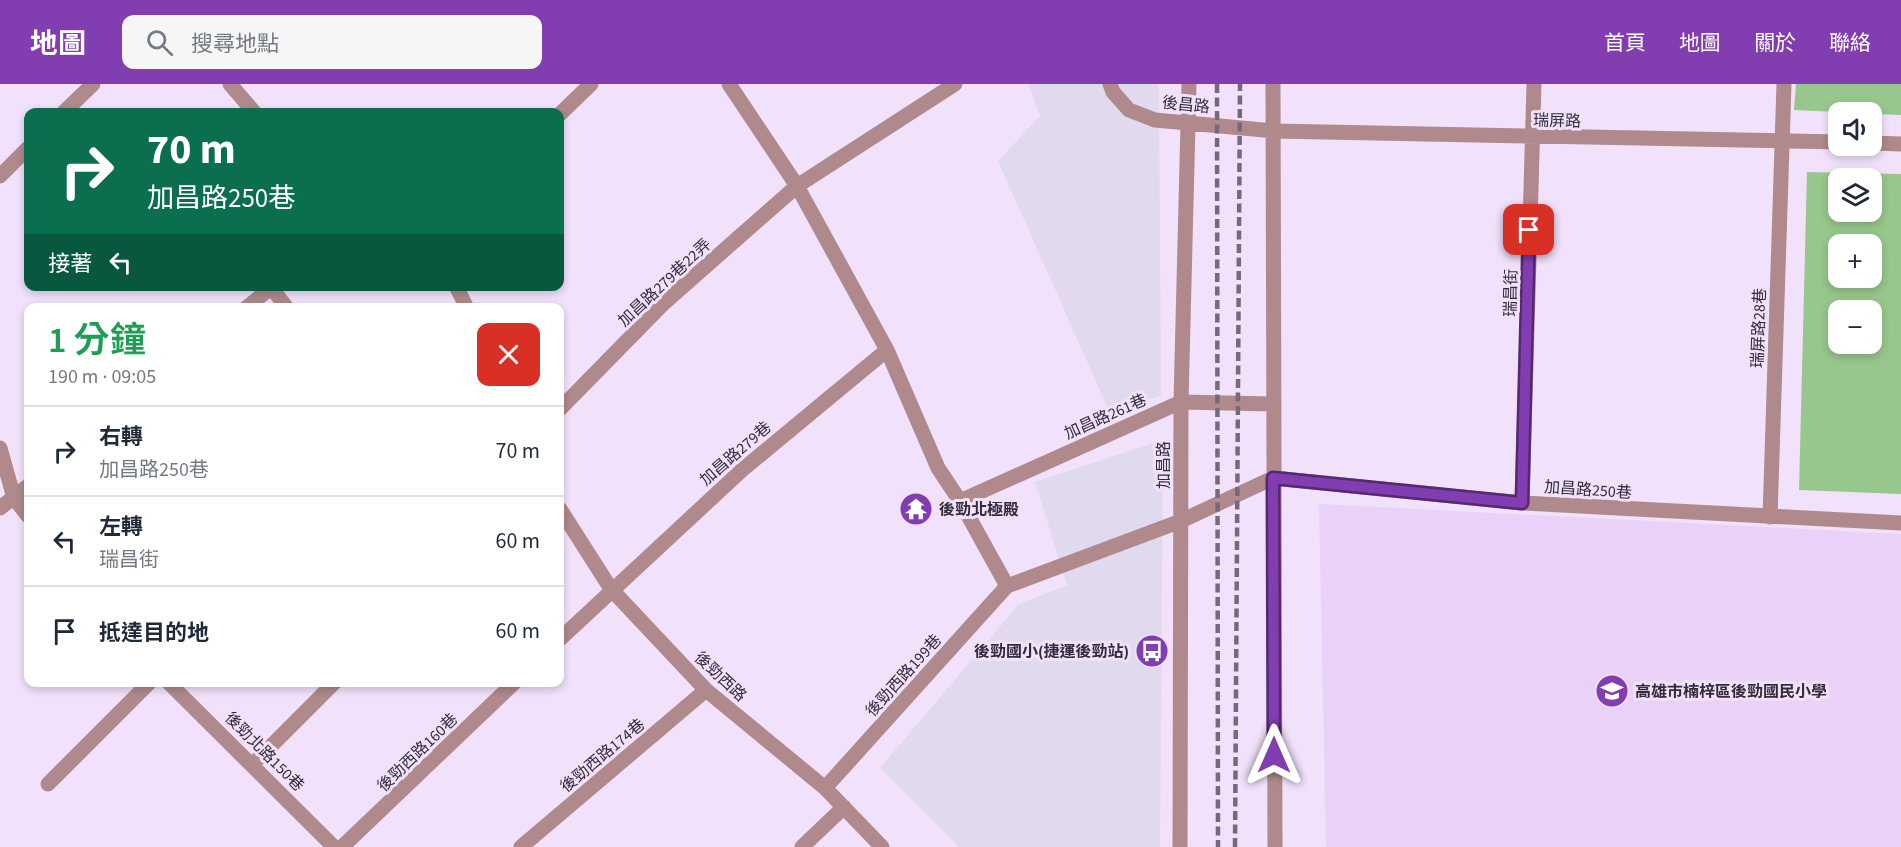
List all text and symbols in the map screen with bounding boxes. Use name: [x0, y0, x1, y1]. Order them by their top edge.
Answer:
search box: [122, 15, 542, 69]
text: 地圖: [30, 24, 86, 64]
icon: search: [143, 26, 176, 59]
text: 搜尋地點: [191, 28, 279, 60]
text: 首頁: [1604, 28, 1646, 58]
text: 地圖: [1679, 28, 1721, 58]
text: 關於: [1754, 28, 1796, 58]
text: 聯絡: [1829, 28, 1871, 58]
street label: 後昌路: [1161, 92, 1211, 118]
map controls: [1828, 102, 1882, 354]
button: sound: [1828, 102, 1882, 156]
street label: 瑞屏路: [1533, 110, 1581, 132]
text: 70 m: [147, 120, 236, 180]
icon: right: [48, 132, 126, 210]
button: layers: [1828, 168, 1882, 222]
text: 加昌路250巷: [147, 179, 295, 218]
pin: [1503, 204, 1554, 255]
icon: arrive: [1512, 213, 1545, 246]
street label: 加昌路279巷22弄: [613, 234, 716, 332]
button: +: [1828, 234, 1882, 288]
icon: left: [104, 246, 137, 279]
text: 接著: [48, 248, 92, 280]
street label: 瑞昌街: [1500, 269, 1522, 317]
street label: 瑞屏路28巷: [1747, 288, 1771, 368]
button: −: [1828, 300, 1882, 354]
text: 1 分鐘: [48, 315, 146, 366]
button: close: [477, 323, 540, 386]
text: 190 m · 09:05: [48, 363, 156, 391]
street label: 加昌路261巷: [1061, 389, 1150, 445]
street label: 加昌路279巷: [695, 417, 776, 491]
text: 右轉: [99, 421, 143, 453]
icon: right: [48, 435, 81, 468]
text: 70 m: [495, 435, 540, 467]
street label: 加昌路: [1153, 441, 1175, 489]
text: 加昌路250巷: [99, 456, 209, 484]
street label: 加昌路250巷: [1543, 476, 1633, 504]
temple icon: 後勁北極殿: [898, 491, 934, 527]
place label: 後勁北極殿: [939, 499, 1019, 521]
text: 左轉: [99, 511, 143, 543]
icon: left: [48, 525, 81, 558]
text: 60 m: [495, 525, 540, 557]
text: 瑞昌街: [99, 546, 159, 574]
icon: arrive: [48, 615, 81, 648]
text: 60 m: [495, 615, 540, 647]
text: 抵達目的地: [99, 617, 209, 649]
street label: 後勁西路199巷: [861, 630, 947, 722]
bus stop icon: 後勁國小(捷運後勁站): [1134, 633, 1170, 669]
place label: 後勁國小(捷運後勁站): [974, 641, 1129, 663]
street label: 後勁西路: [689, 647, 751, 707]
school or university icon: 高雄市楠梓區後勁國民小學: [1594, 673, 1630, 709]
place label: 高雄市楠梓區後勁國民小學: [1635, 681, 1827, 703]
street label: 後勁北路150巷: [220, 707, 309, 796]
street label: 後勁西路160巷: [373, 709, 463, 797]
street label: 後勁西路174巷: [556, 714, 649, 798]
position arrow: [1242, 723, 1306, 787]

